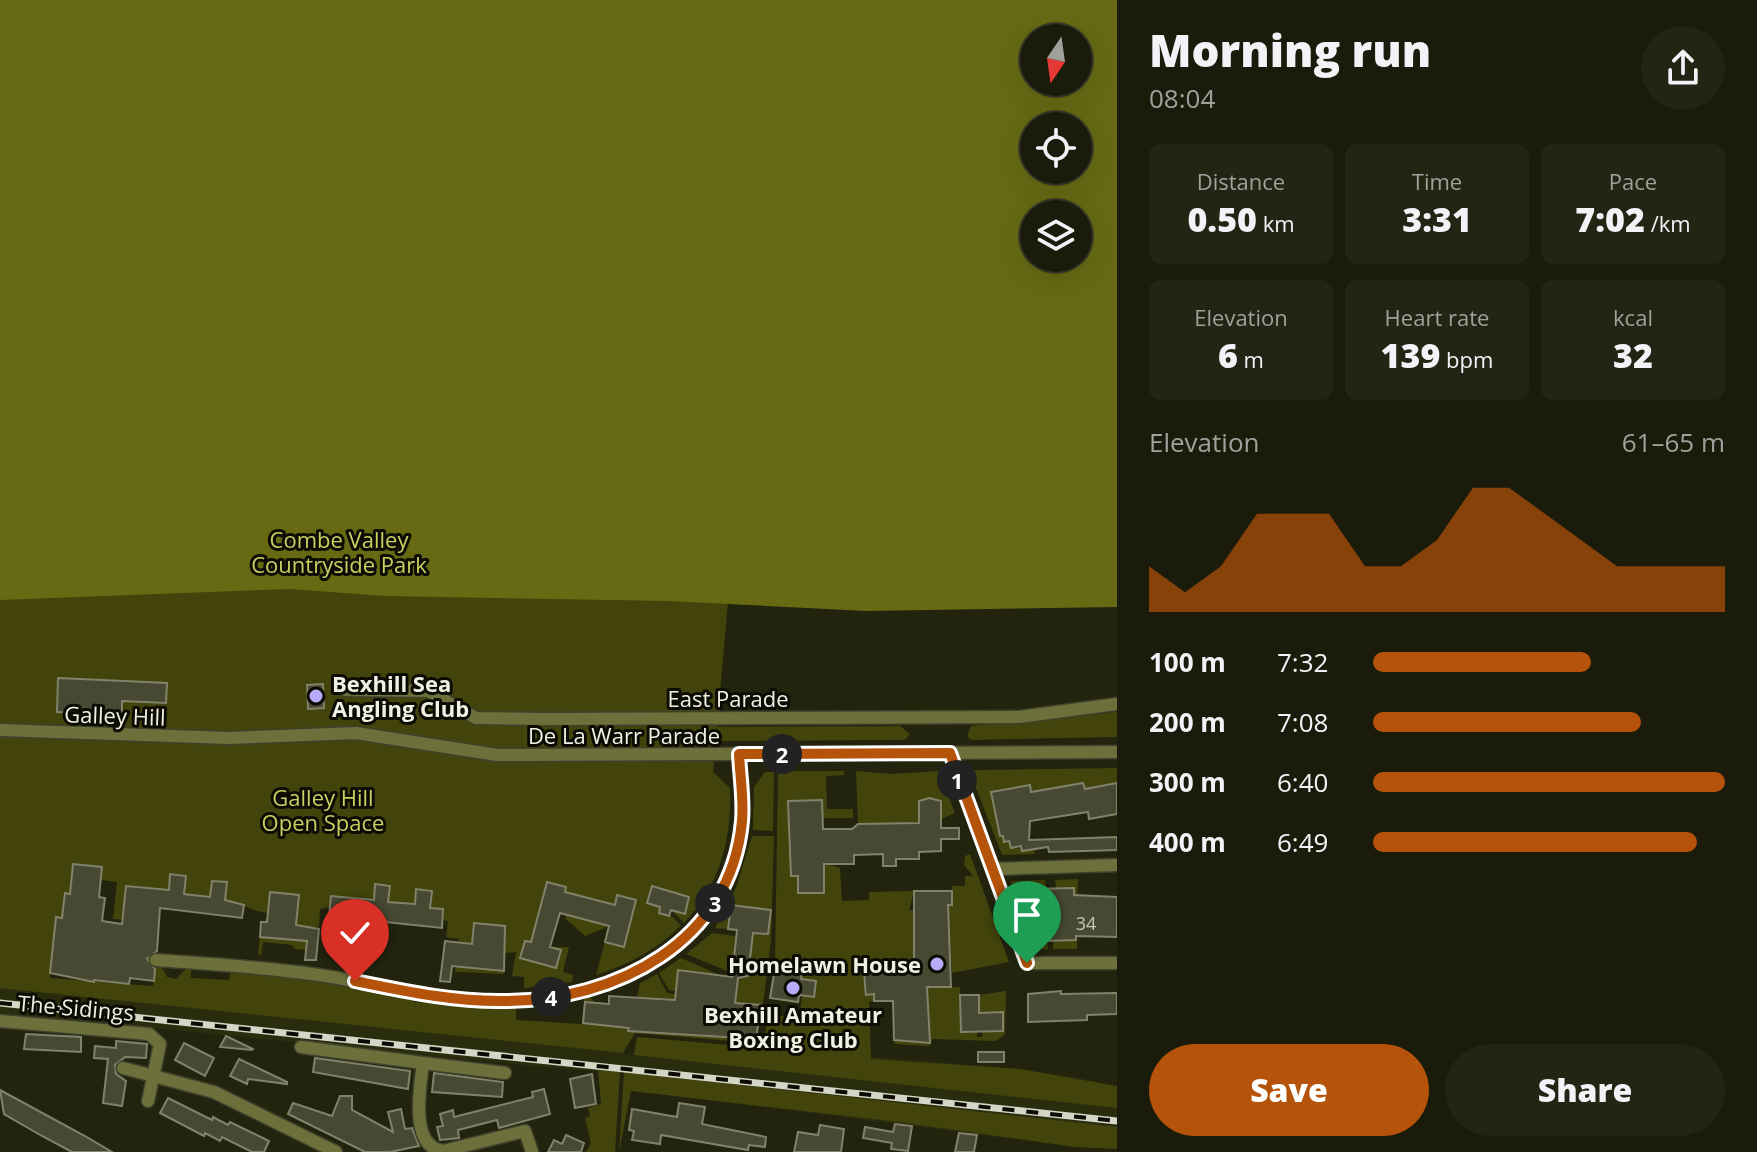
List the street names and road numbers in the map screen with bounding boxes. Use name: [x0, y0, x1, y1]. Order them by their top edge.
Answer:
street label: East Parade: [668, 683, 788, 713]
street label: Galley Hill: [64, 698, 166, 732]
street label: De La Warr Parade: [528, 720, 720, 750]
street label: The Sidings: [17, 987, 135, 1027]

